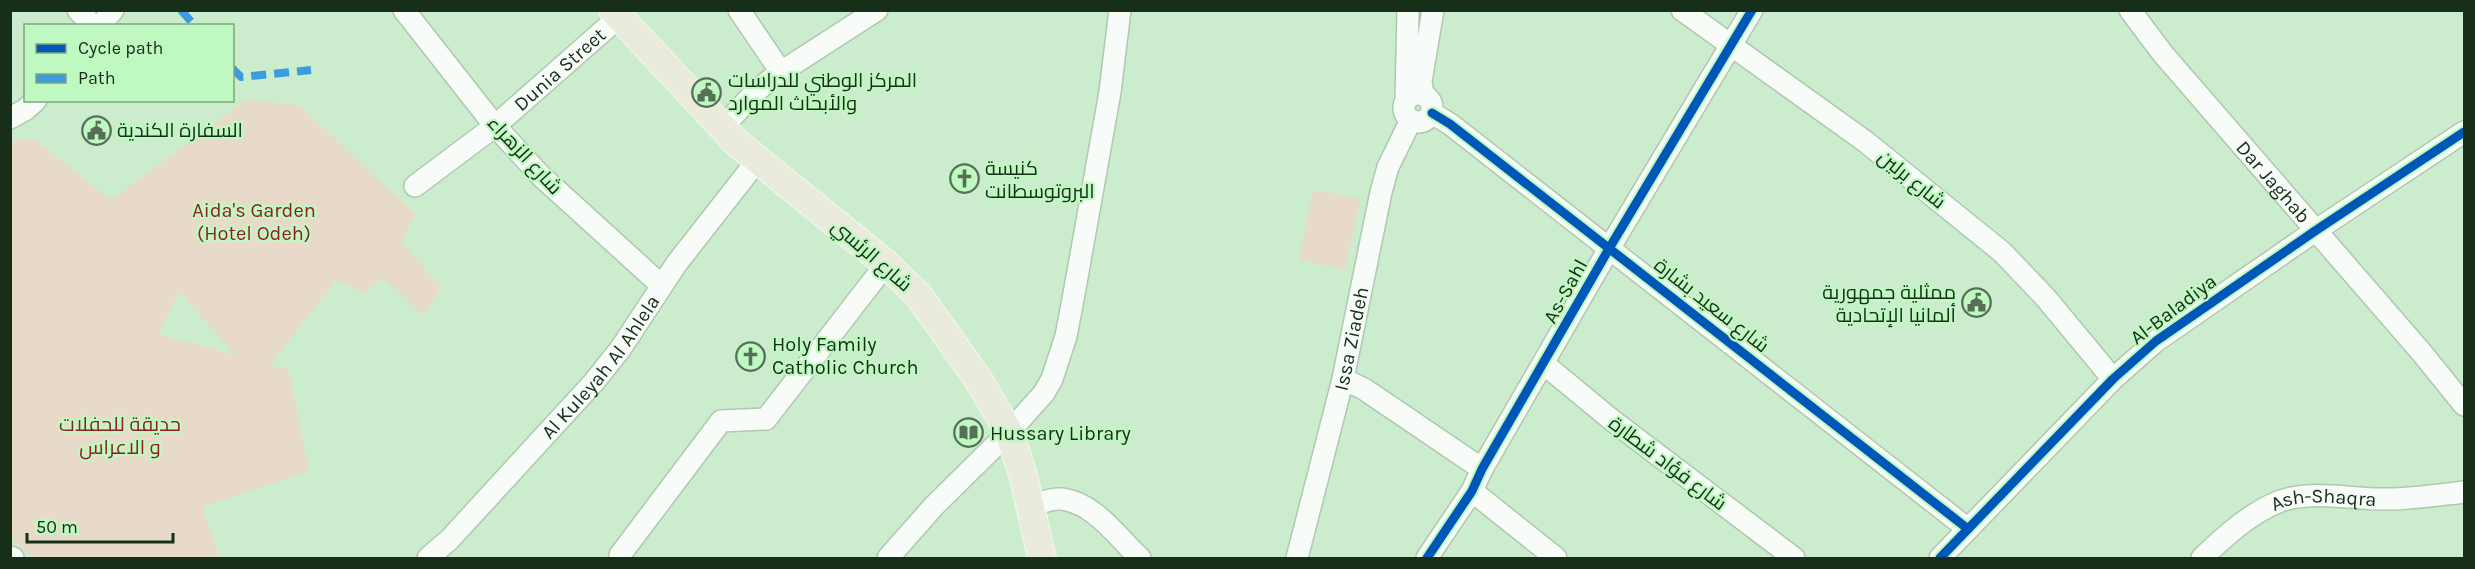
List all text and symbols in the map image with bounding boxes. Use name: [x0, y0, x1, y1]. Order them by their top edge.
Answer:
street label: Dunia Street: [509, 23, 611, 116]
legend: [24, 24, 234, 102]
text: Cycle path: [78, 37, 163, 59]
text: Path: [78, 67, 116, 89]
place label: المركز الوطني للدراسات والأبحاث الموارد: [728, 69, 917, 115]
public building icon: المركز الوطني للدراسات والأبحاث الموارد: [691, 76, 723, 108]
street label: شارع الزهراء: [481, 111, 567, 201]
public building icon: السفارة الكندية: [80, 114, 112, 146]
place label: السفارة الكندية: [117, 119, 243, 142]
street label: Dar Jaghab: [2231, 136, 2315, 228]
street label: شارع برلين: [1872, 145, 1950, 215]
place label: كنيسة البروتوسطانت: [985, 157, 1095, 203]
church icon: كنيسة البروتوسطانت: [948, 163, 980, 195]
park label: Aida's Garden (Hotel Odeh): [192, 199, 316, 245]
street label: شارع الرئسي: [825, 214, 916, 299]
street label: شارع سعيد بشارة: [1648, 253, 1774, 359]
street label: As-Sahl: [1538, 255, 1592, 327]
street label: Al-Baladiya: [2126, 269, 2221, 349]
place label: ممثلية جمهورية ألمانيا الإتحادية: [1822, 281, 1956, 328]
street label: Issa Ziadeh: [1329, 285, 1373, 393]
public building icon: ممثلية جمهورية ألمانيا الإتحادية: [1961, 287, 1993, 319]
street label: Al Kuleyah Al Ahlela: [537, 291, 665, 444]
place label: Holy Family Catholic Church: [772, 333, 918, 379]
church icon: Holy Family Catholic Church: [735, 340, 767, 372]
street label: شارع فؤاد شطارة: [1603, 412, 1731, 517]
park label: حديقة للحفلات و الاعراس: [59, 413, 181, 460]
library icon: Hussary Library: [953, 417, 985, 449]
place label: Hussary Library: [990, 422, 1131, 445]
street label: Ash-Shaqra: [2267, 485, 2377, 516]
scale bar: [27, 506, 172, 544]
text: 50 m: [36, 516, 78, 538]

